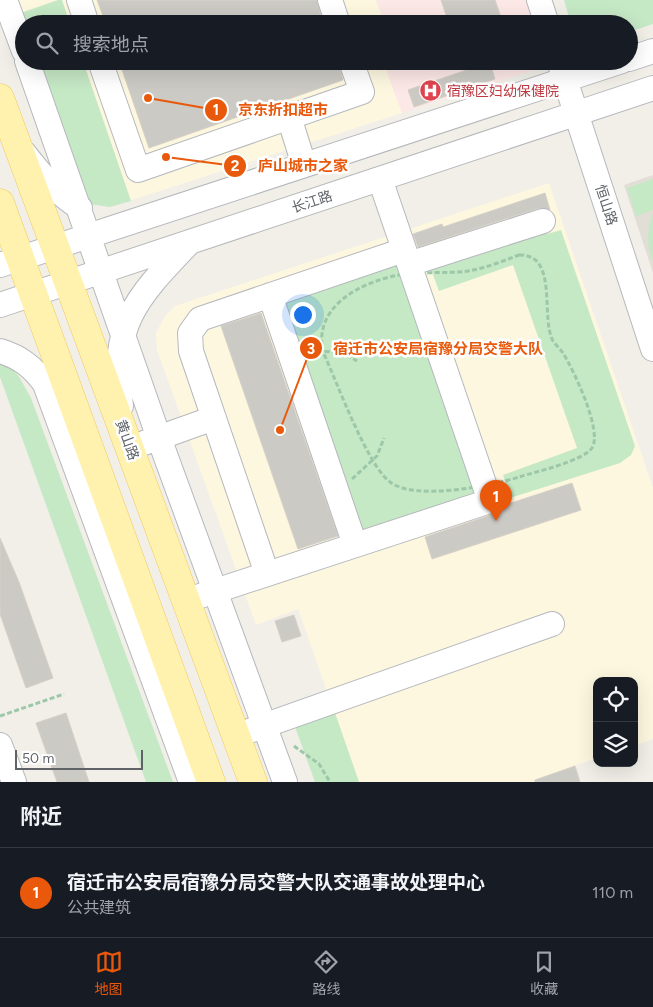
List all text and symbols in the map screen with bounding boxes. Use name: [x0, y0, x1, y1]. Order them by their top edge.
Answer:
search box: [15, 15, 638, 70]
icon: search: [33, 29, 61, 57]
text: 搜索地点: [73, 33, 149, 56]
hospital icon: 宿豫区妇幼保健院: [419, 79, 443, 103]
place label: 宿豫区妇幼保健院: [447, 83, 559, 100]
callout: 京东折扣超市: [203, 95, 338, 125]
text: 1: [213, 101, 219, 119]
text: 京东折扣超市: [238, 101, 328, 119]
callout: 庐山城市之家: [223, 151, 358, 181]
text: 2: [231, 157, 240, 175]
text: 庐山城市之家: [258, 157, 348, 175]
street label: 恒山路: [591, 182, 621, 228]
street label: 长江路: [289, 187, 335, 217]
your location: [290, 302, 316, 328]
callout: 宿迁市公安局宿豫分局交警大队: [298, 333, 553, 363]
text: 3: [307, 340, 315, 358]
text: 宿迁市公安局宿豫分局交警大队: [333, 340, 543, 358]
street label: 黄山路: [112, 417, 142, 463]
pin: 1: [480, 480, 512, 521]
map controls: [593, 677, 638, 767]
button: locate: [593, 677, 638, 722]
button: layers: [593, 722, 638, 767]
scale bar: [15, 747, 142, 770]
text: 50 m: [22, 750, 54, 767]
text: 附近: [20, 804, 62, 829]
text: 宿迁市公安局宿豫分局交警大队交通事故处理中心: [67, 871, 485, 894]
text: 1: [33, 883, 39, 902]
text: 110 m: [592, 883, 633, 902]
text: 公共建筑: [67, 898, 131, 917]
tab: 地图: [95, 948, 123, 998]
tab: 路线: [312, 948, 340, 998]
tab: 收藏: [530, 948, 558, 998]

